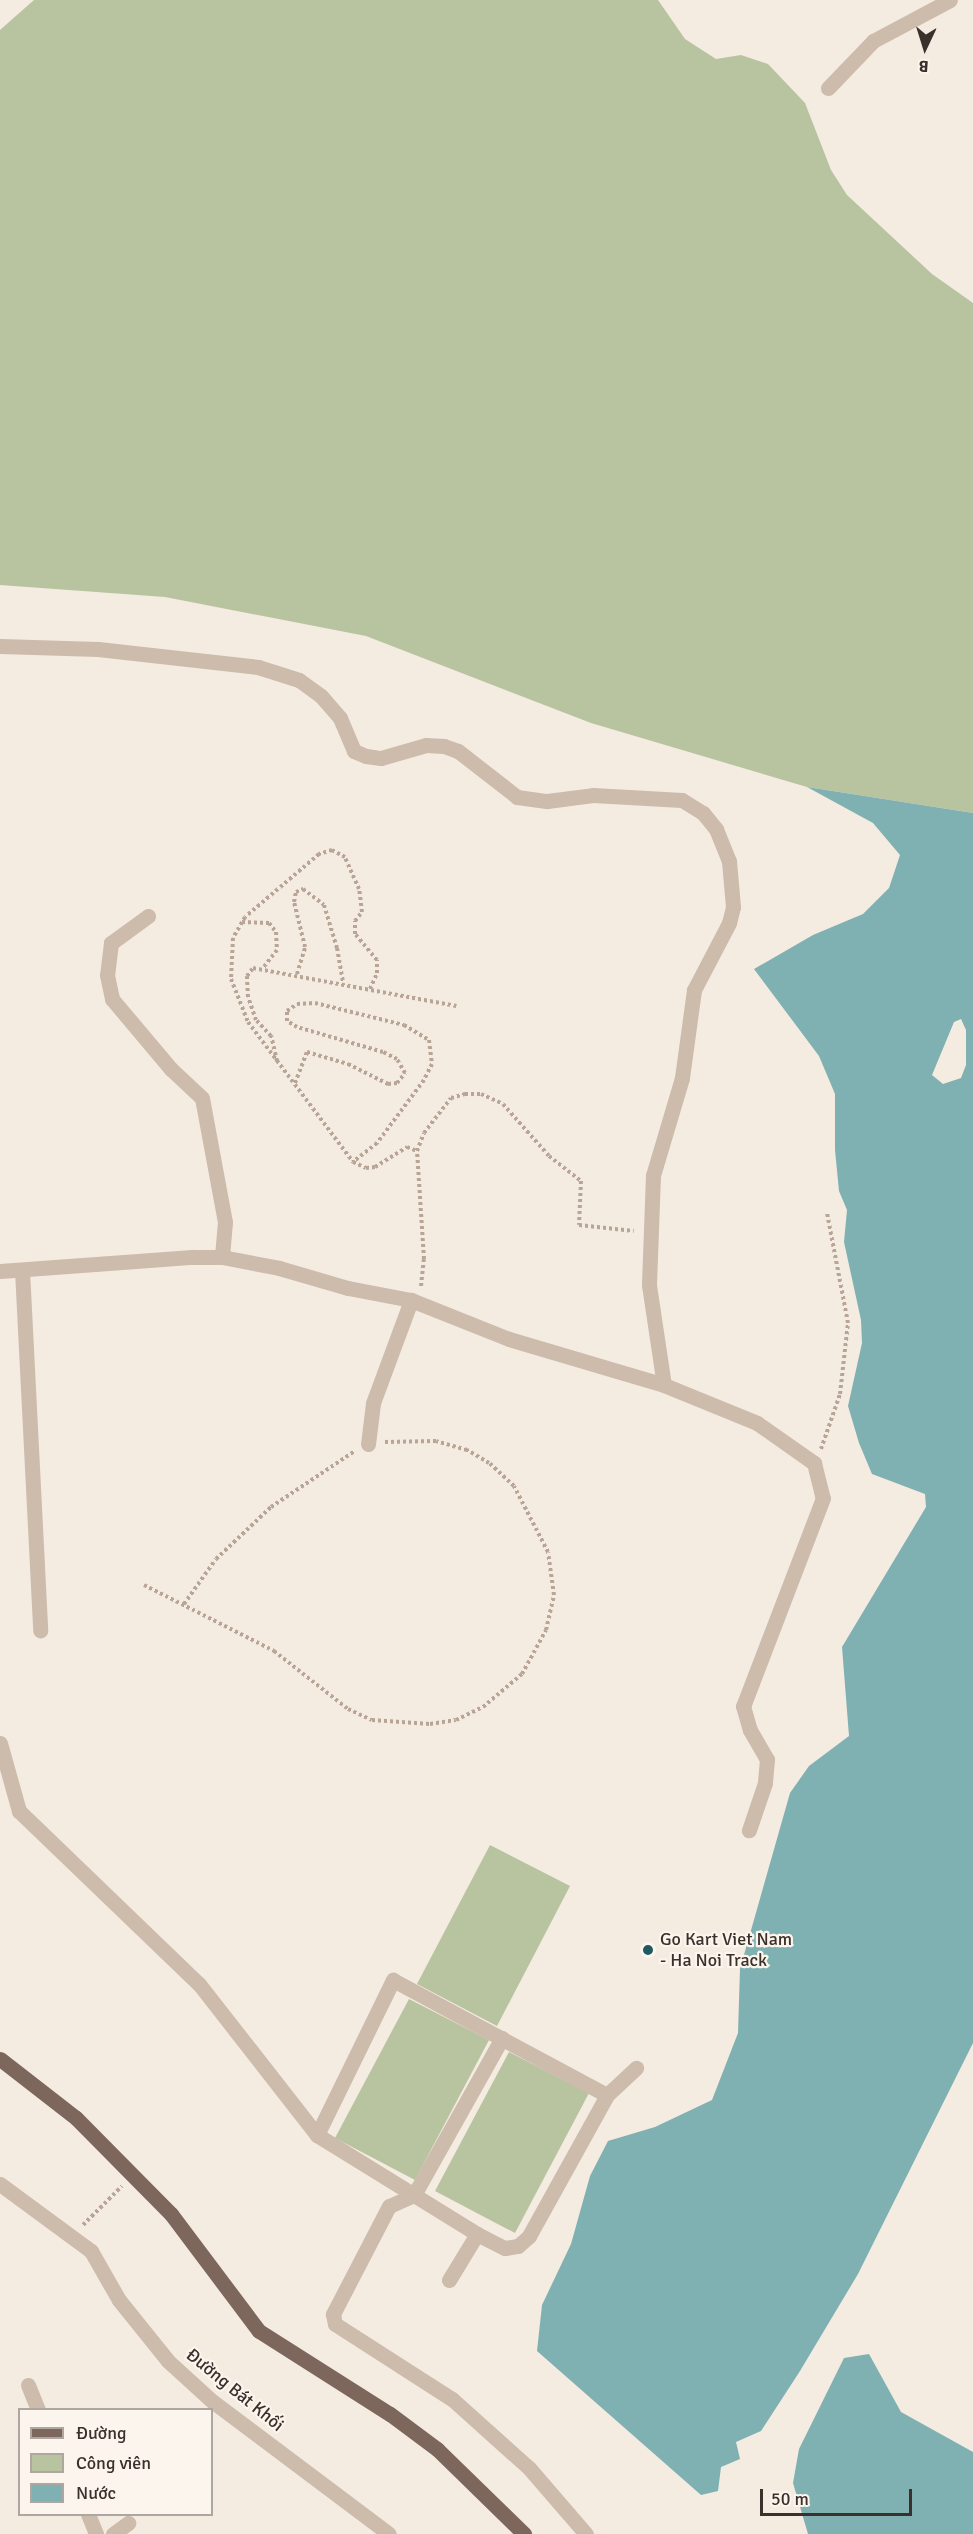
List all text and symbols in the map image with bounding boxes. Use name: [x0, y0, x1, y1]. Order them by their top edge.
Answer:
north arrow: [895, 18, 955, 78]
text: B: [918, 56, 929, 76]
place label: Go Kart Viet Nam - Ha Noi Track: [660, 1929, 792, 1972]
marker: Go Kart Viet Nam - Ha Noi Track: [641, 1943, 655, 1957]
street label: Đường Bát Khối: [182, 2344, 288, 2436]
legend: [18, 2408, 213, 2516]
text: Đường: [76, 2422, 127, 2444]
text: Công viên: [76, 2452, 151, 2474]
scale bar: [763, 2477, 914, 2515]
text: Nước: [76, 2482, 116, 2504]
text: 50 m: [771, 2488, 809, 2510]

